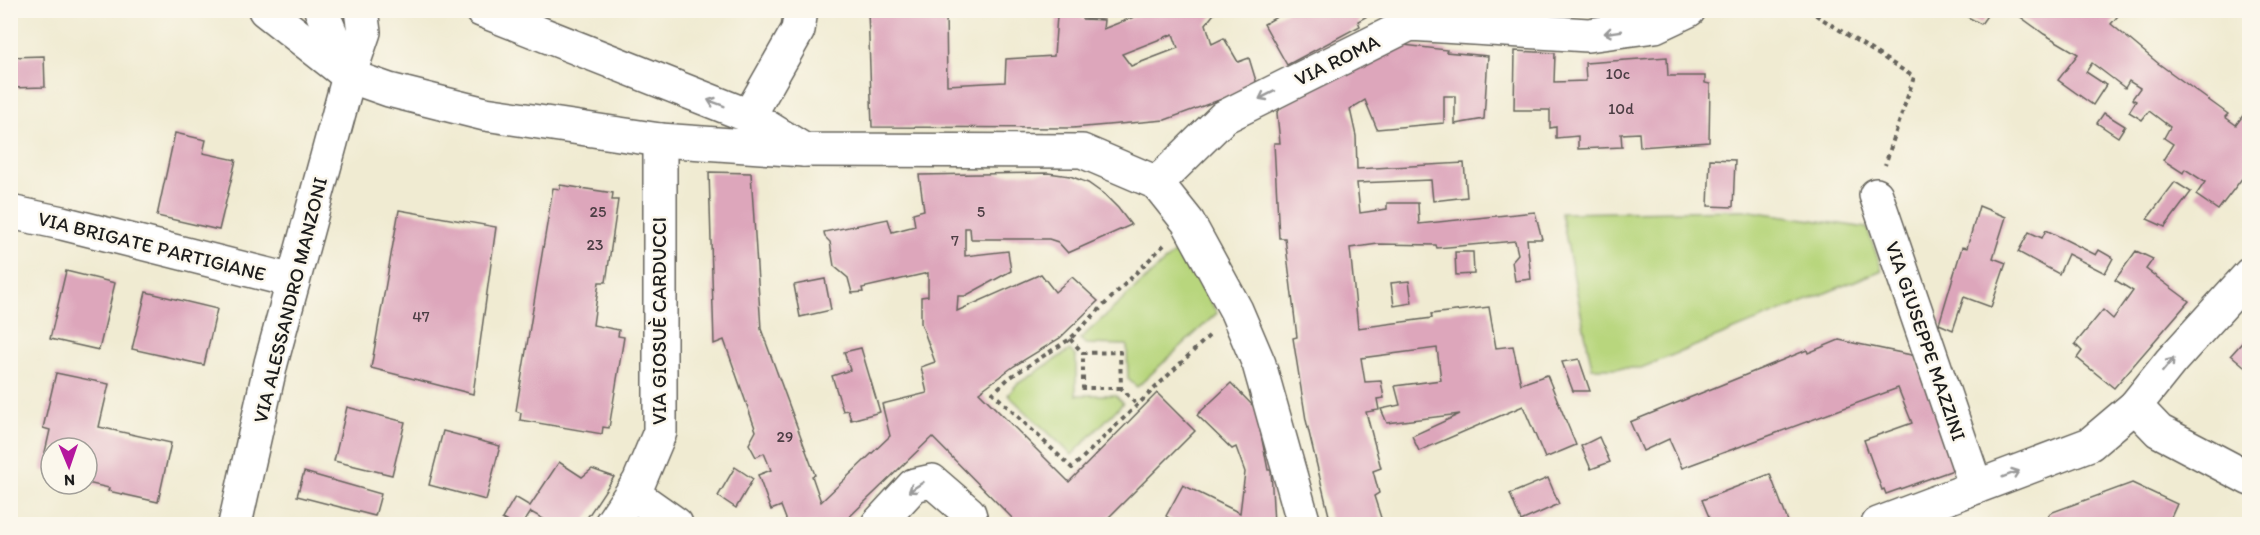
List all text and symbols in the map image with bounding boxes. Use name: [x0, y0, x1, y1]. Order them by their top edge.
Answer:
one-way arrow: [1604, 27, 1624, 38]
street label: VIA ROMA: [1290, 29, 1384, 91]
house number: 10c: [1606, 64, 1630, 83]
one-way arrow: [1259, 89, 1277, 101]
one-way arrow: [708, 96, 726, 107]
house number: 10d: [1608, 99, 1634, 118]
street label: VIA ALESSANDRO MANZONI: [248, 174, 332, 426]
house number: 25: [590, 202, 606, 221]
house number: 5: [977, 202, 985, 221]
street label: VIA BRIGATE PARTIGIANE: [36, 206, 268, 286]
street label: VIA GIOSUÈ CARDUCCI: [647, 217, 671, 425]
house number: 7: [951, 231, 959, 250]
house number: 23: [586, 235, 604, 254]
street label: VIA GIUSEPPE MAZZINI: [1881, 238, 1971, 444]
house number: 47: [412, 307, 430, 326]
one-way arrow: [2161, 358, 2174, 374]
house number: 29: [777, 427, 793, 446]
north arrow: [39, 436, 99, 496]
one-way arrow: [2001, 468, 2020, 479]
text: N: [64, 471, 75, 490]
one-way arrow: [907, 481, 924, 494]

